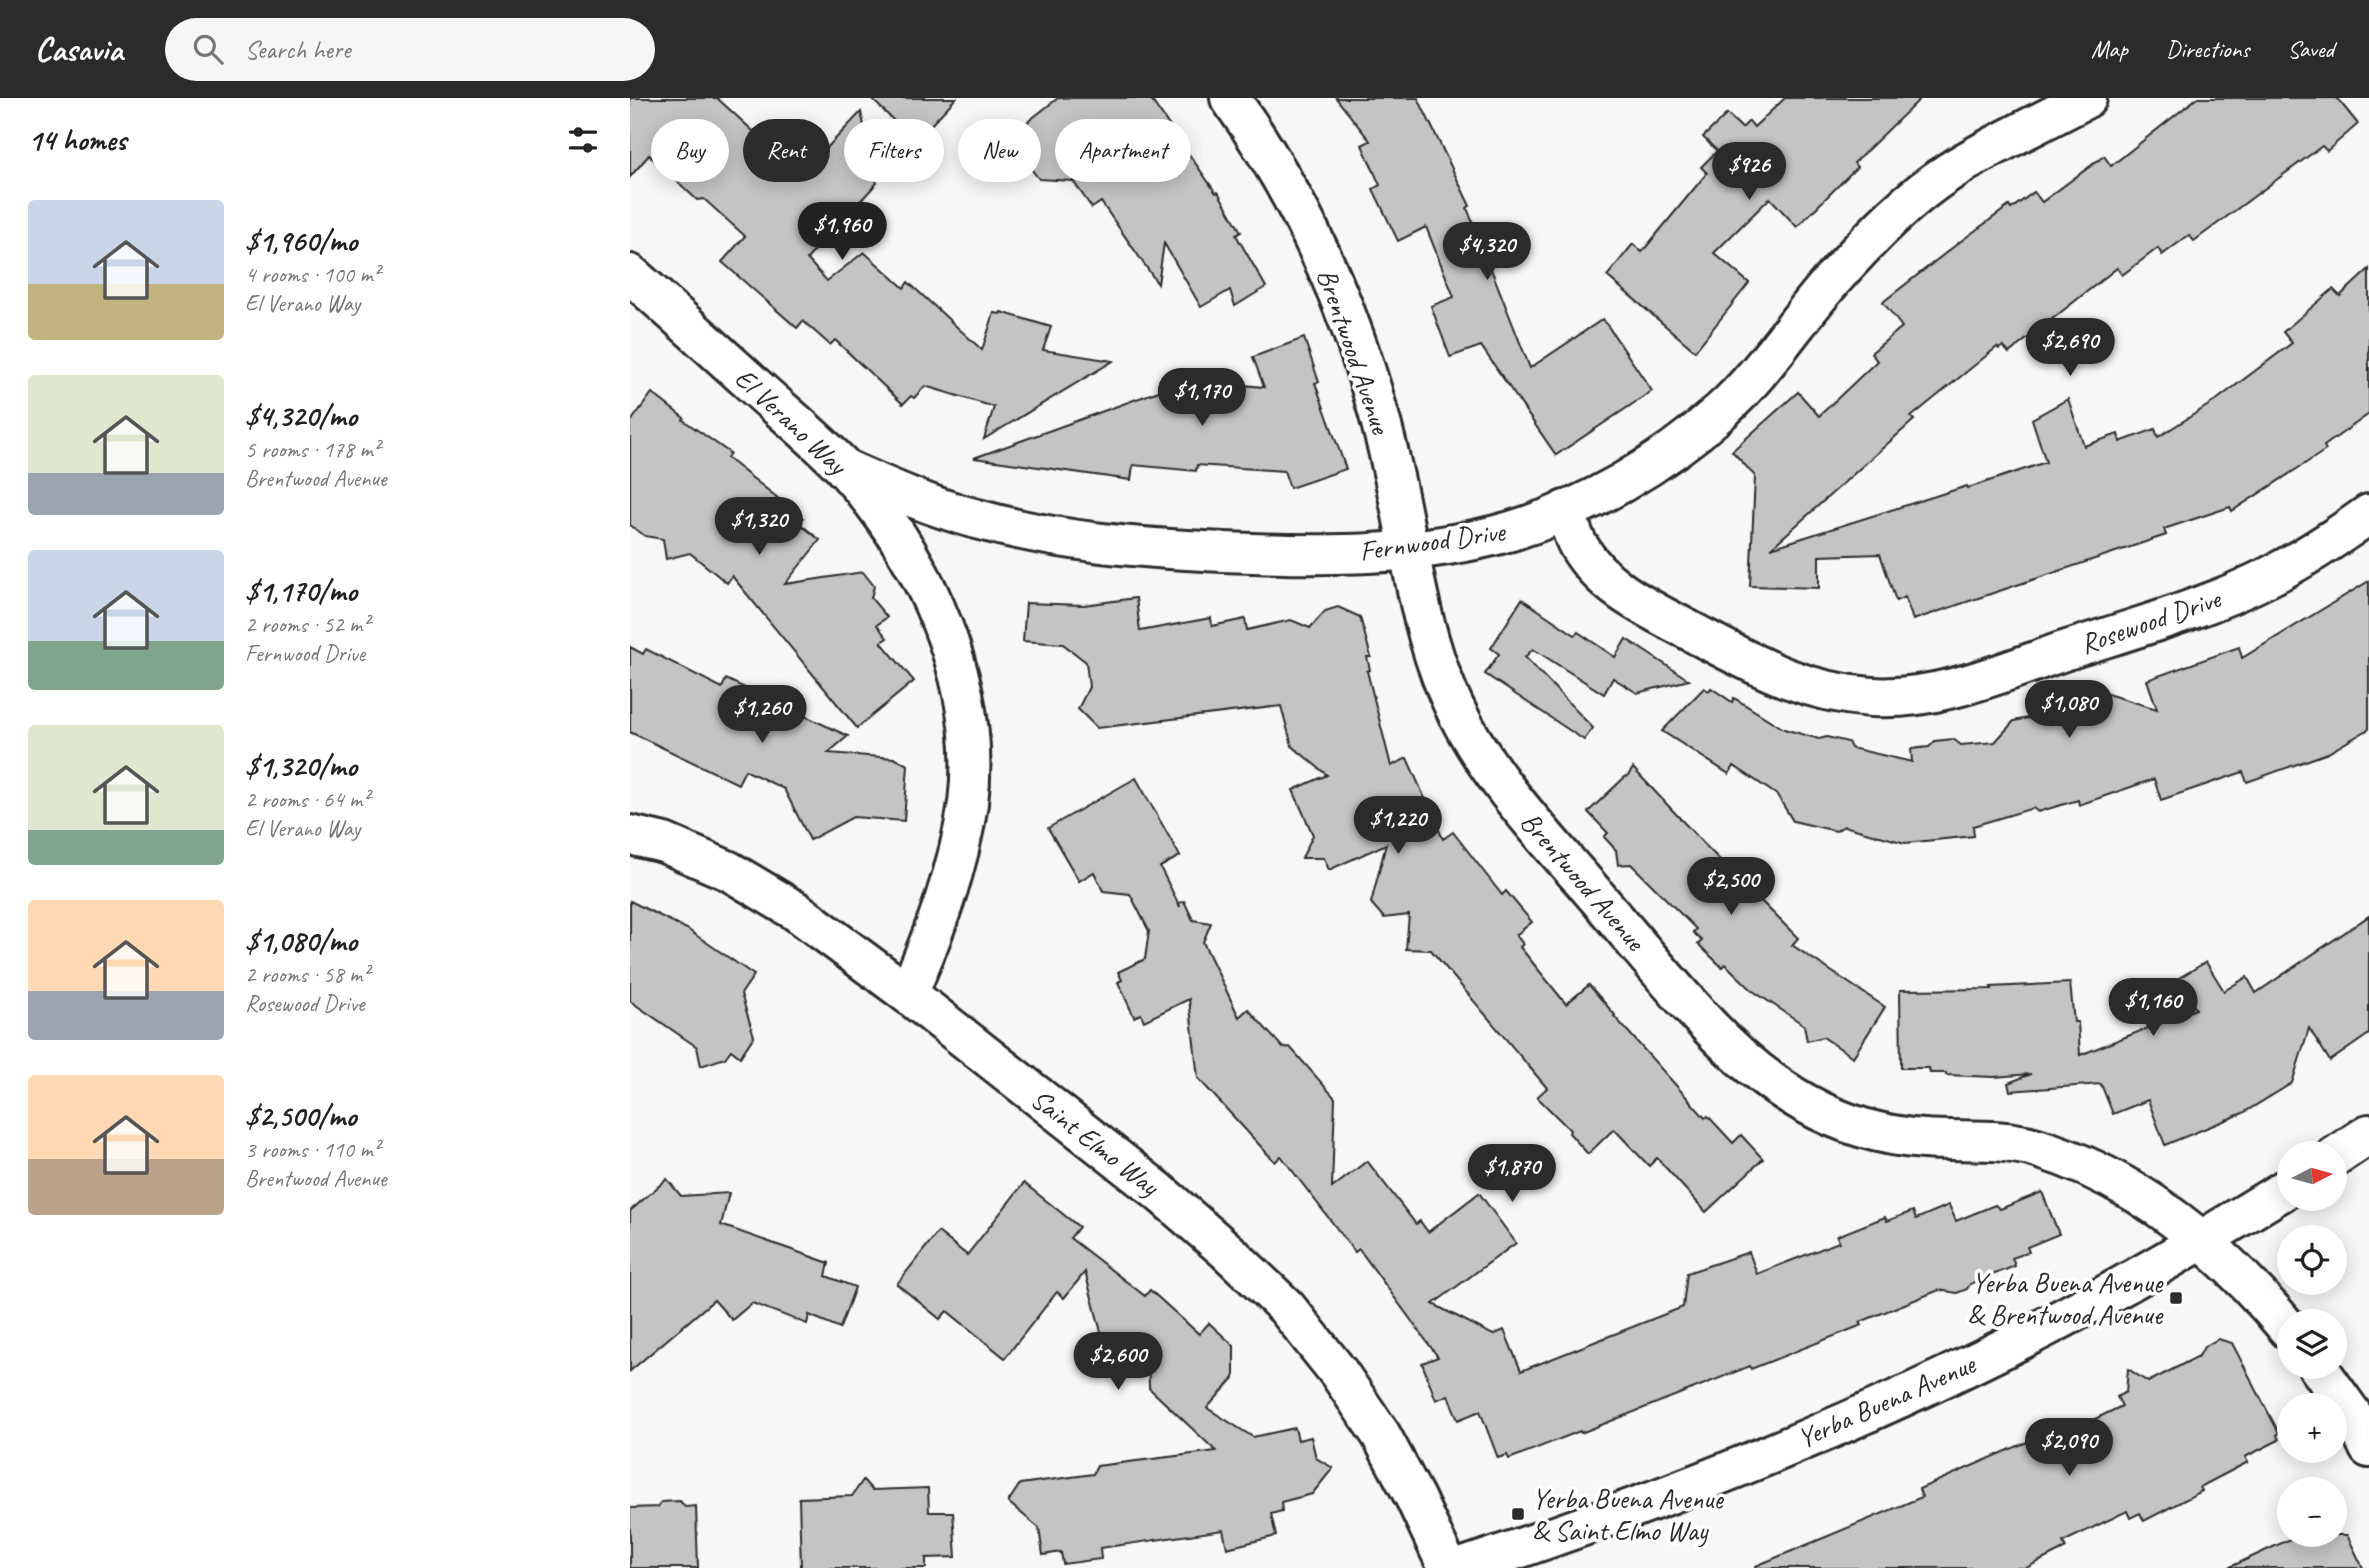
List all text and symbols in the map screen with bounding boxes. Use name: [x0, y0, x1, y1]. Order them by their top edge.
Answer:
search box: [165, 18, 655, 81]
text: Casavia: [35, 28, 123, 70]
icon: search: [189, 30, 227, 68]
text: Search here: [245, 33, 351, 66]
text: Map: [2091, 34, 2128, 64]
text: Directions: [2166, 34, 2249, 64]
text: Saved: [2287, 34, 2334, 64]
chip: Buy: [651, 119, 729, 182]
chip: Rent: [743, 119, 830, 182]
chip: Filters: [844, 119, 944, 182]
chip: New: [958, 119, 1041, 182]
chip: Apartment: [1055, 119, 1191, 182]
text: 14 homes: [28, 121, 126, 159]
icon: filters: [564, 121, 602, 159]
pin: $926: [1708, 142, 1790, 202]
text: $926: [1728, 150, 1770, 179]
pin: $1,960: [785, 202, 899, 262]
text: $1,960: [814, 210, 870, 239]
text: $1,960/mo: [245, 222, 357, 260]
pin: $4,320: [1430, 222, 1544, 282]
icon: home: [84, 228, 168, 312]
text: $4,320: [1459, 230, 1515, 259]
text: 4 rooms · 100 m²: [245, 260, 380, 289]
street label: Brentwood Avenue: [1309, 264, 1399, 440]
text: El Verano Way: [245, 289, 360, 318]
pin: $2,690: [2013, 318, 2127, 378]
text: $2,690: [2042, 326, 2098, 355]
street label: El Verano Way: [728, 360, 856, 483]
pin: $1,170: [1145, 368, 1259, 428]
text: $1,170: [1174, 376, 1230, 405]
text: $4,320/mo: [245, 397, 357, 435]
icon: home: [84, 403, 168, 487]
text: 5 rooms · 178 m²: [245, 435, 380, 464]
text: Brentwood Avenue: [245, 464, 386, 493]
pin: $1,320: [702, 498, 816, 557]
text: $1,320: [731, 505, 787, 534]
street label: Fernwood Drive: [1357, 513, 1509, 568]
text: $1,170/mo: [245, 572, 357, 610]
icon: home: [84, 578, 168, 662]
street label: Rosewood Drive: [2076, 580, 2226, 661]
text: 2 rooms · 52 m²: [245, 610, 369, 639]
text: Fernwood Drive: [245, 639, 365, 668]
pin: $1,080: [2012, 680, 2126, 740]
pin: $1,260: [705, 686, 819, 745]
text: $1,080: [2041, 688, 2097, 717]
text: $1,260: [734, 693, 790, 722]
text: $1,320/mo: [245, 747, 357, 785]
icon: home: [84, 753, 168, 837]
text: 2 rooms · 64 m²: [245, 785, 369, 814]
pin: $1,220: [1341, 796, 1455, 856]
text: $1,220: [1370, 804, 1426, 833]
street label: Brentwood Avenue: [1513, 805, 1654, 959]
text: El Verano Way: [245, 814, 360, 843]
pin: $2,500: [1674, 858, 1788, 917]
text: $2,500: [1703, 865, 1759, 894]
text: $1,080/mo: [245, 922, 357, 960]
icon: home: [84, 928, 168, 1012]
text: 2 rooms · 58 m²: [245, 960, 369, 989]
pin: $1,160: [2096, 978, 2210, 1038]
text: $1,160: [2125, 986, 2181, 1015]
text: Rosewood Drive: [245, 989, 365, 1018]
street label: Saint Elmo Way: [1024, 1081, 1168, 1204]
text: $2,500/mo: [245, 1097, 356, 1135]
icon: home: [84, 1103, 168, 1187]
text: 3 rooms · 110 m²: [245, 1135, 380, 1164]
north arrow: [2277, 1141, 2347, 1211]
map controls: [2277, 1141, 2347, 1547]
pin: $1,870: [1455, 1144, 1569, 1204]
text: $1,870: [1484, 1152, 1540, 1181]
text: Brentwood Avenue: [245, 1164, 386, 1193]
button: locate: [2277, 1225, 2347, 1295]
place label: Yerba Buena Avenue & Brentwood Avenue: [1967, 1265, 2164, 1332]
marker: Yerba Buena Avenue & Brentwood Avenue: [2168, 1290, 2184, 1306]
button: layers: [2277, 1309, 2347, 1379]
pin: $2,600: [1061, 1332, 1175, 1392]
text: $2,600: [1090, 1340, 1146, 1369]
street label: Yerba Buena Avenue: [1792, 1345, 1982, 1456]
button: +: [2277, 1393, 2347, 1463]
pin: $2,090: [2012, 1418, 2126, 1478]
text: $2,090: [2041, 1426, 2097, 1455]
button: −: [2277, 1477, 2347, 1547]
place label: Yerba Buena Avenue & Saint Elmo Way: [1532, 1481, 1724, 1548]
marker: Yerba Buena Avenue & Saint Elmo Way: [1510, 1506, 1526, 1522]

